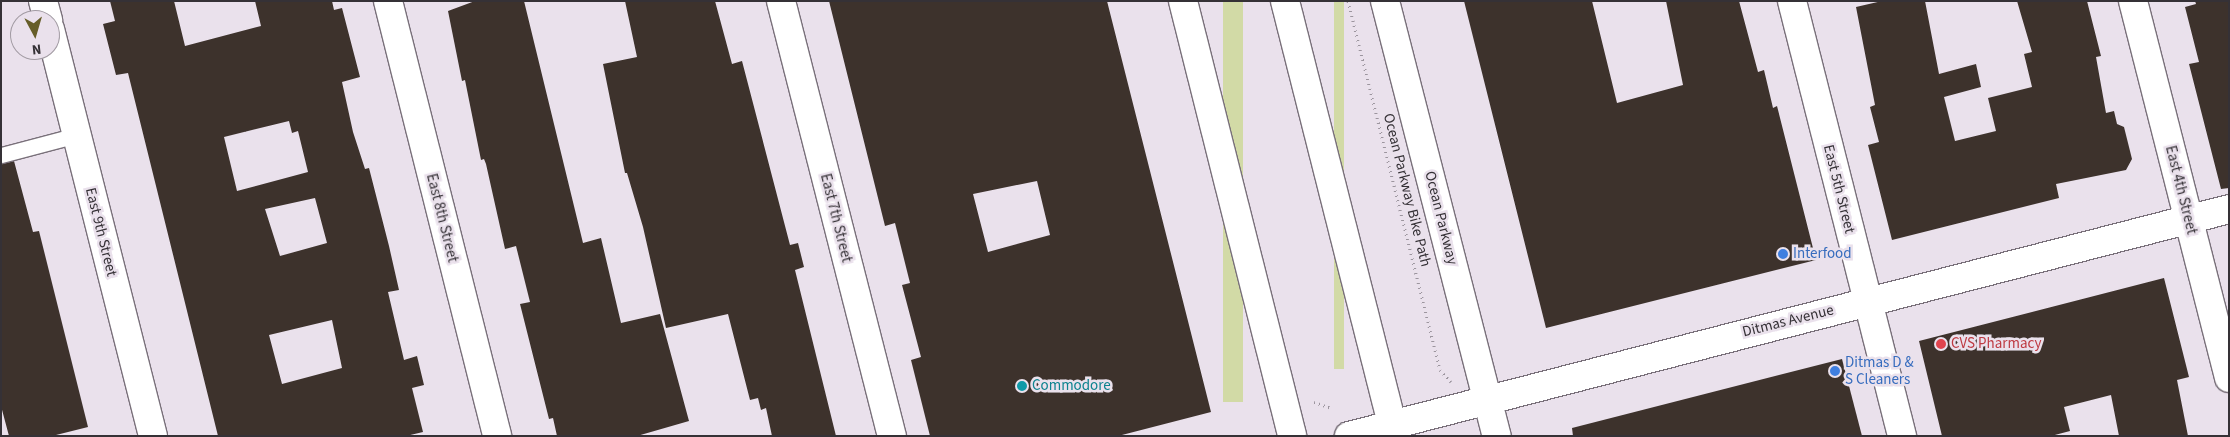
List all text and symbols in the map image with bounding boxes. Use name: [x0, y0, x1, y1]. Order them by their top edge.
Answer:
north arrow: [10, 10, 60, 60]
text: N: [31, 38, 42, 59]
street label: Ocean Parkway Bike Path: [1379, 112, 1435, 268]
street label: East 5th Street: [1819, 143, 1859, 235]
street label: East 4th Street: [2161, 144, 2201, 236]
street label: Ocean Parkway: [1421, 169, 1461, 267]
street label: East 8th Street: [422, 172, 462, 264]
street label: East 7th Street: [816, 172, 856, 264]
street label: East 9th Street: [81, 186, 121, 278]
place label: Interfood: [1793, 245, 1851, 263]
marker: Interfood: [1777, 248, 1789, 260]
street label: Ditmas Avenue: [1740, 301, 1836, 341]
place label: CVS Pharmacy: [1951, 335, 2041, 353]
marker: CVS Pharmacy: [1935, 338, 1947, 350]
place label: Ditmas D & S Cleaners: [1845, 353, 1914, 388]
marker: Ditmas D & S Cleaners: [1829, 365, 1841, 377]
place label: Commodore: [1032, 377, 1111, 395]
marker: Commodore: [1016, 380, 1028, 392]

